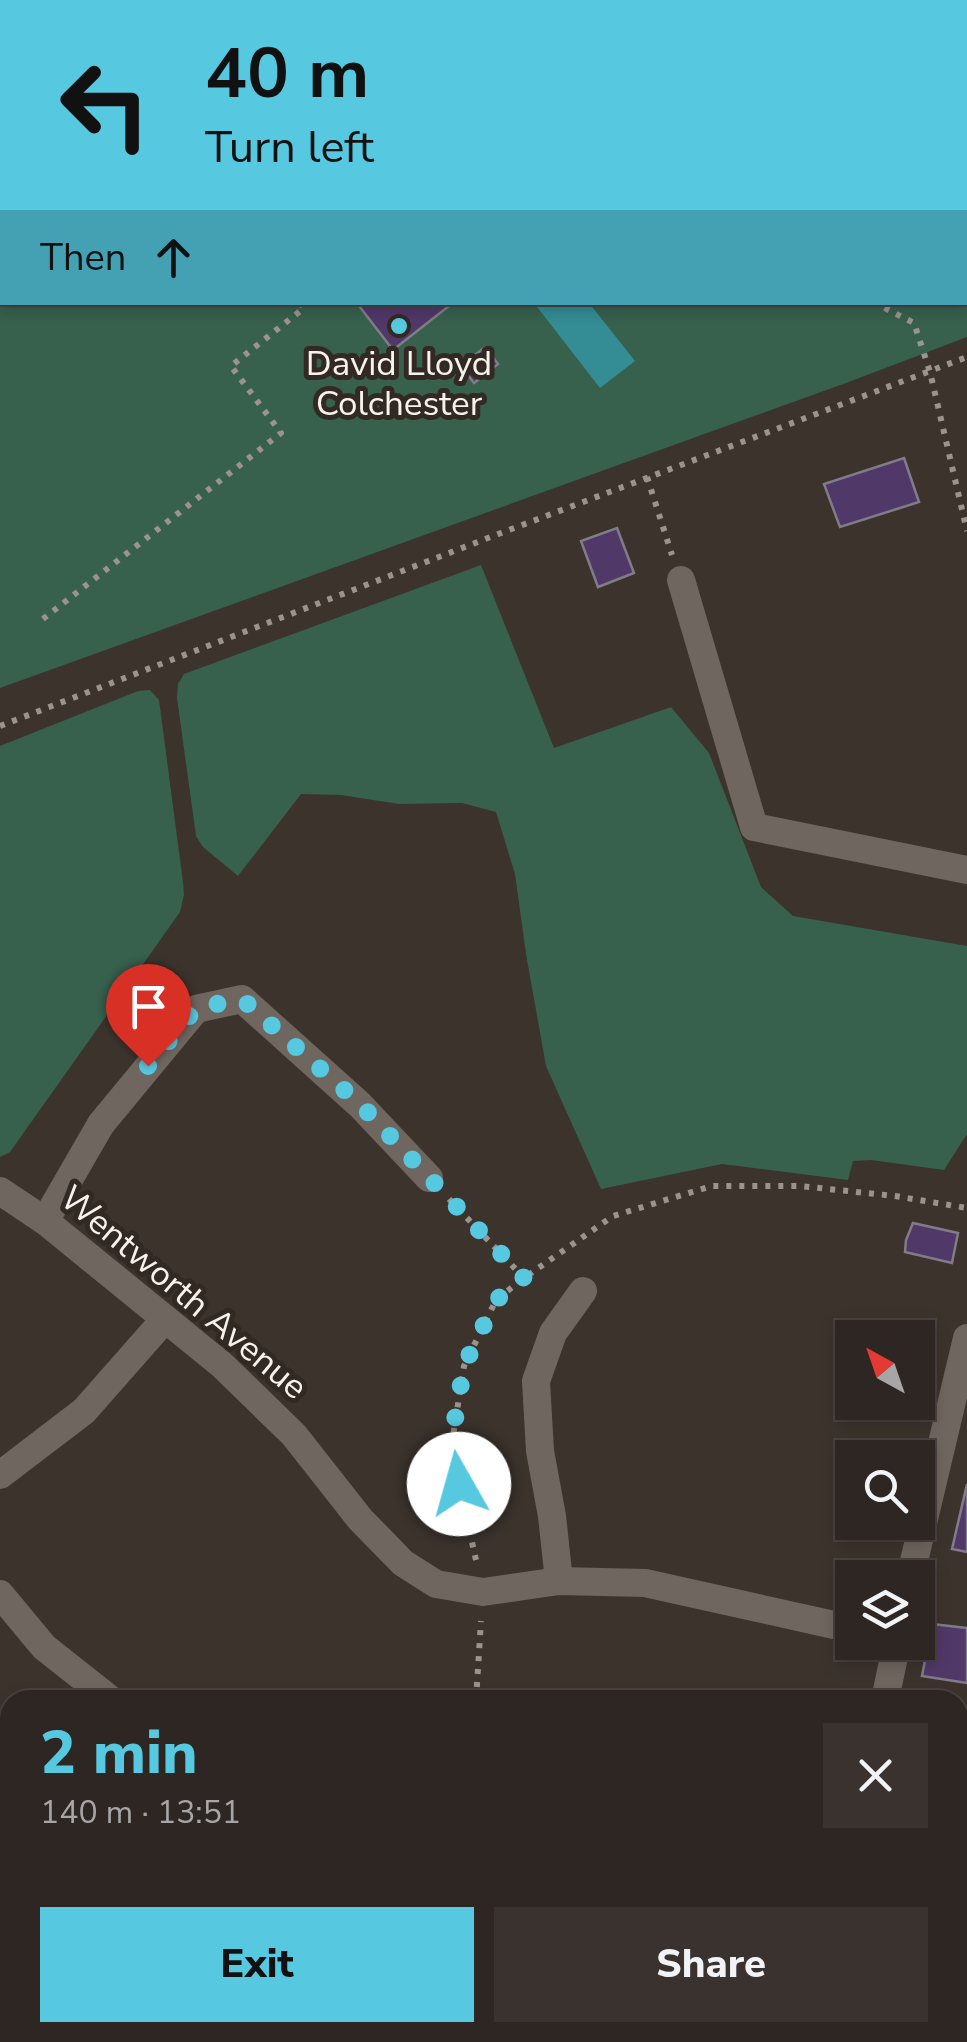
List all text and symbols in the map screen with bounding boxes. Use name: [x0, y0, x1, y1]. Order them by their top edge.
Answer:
text: 40 m: [205, 26, 369, 122]
icon: left: [40, 40, 170, 170]
text: Turn left: [205, 117, 374, 178]
icon: ahead: [146, 230, 201, 285]
text: Then: [40, 232, 126, 283]
marker: David Lloyd Colchester: [388, 315, 410, 337]
place label: David Lloyd Colchester: [306, 340, 492, 427]
pin: [106, 964, 191, 1067]
icon: arrive: [121, 979, 176, 1034]
street label: Wentworth Avenue: [50, 1175, 317, 1410]
north arrow: [835, 1320, 935, 1420]
map controls: [835, 1320, 935, 1660]
position arrow: [407, 1432, 511, 1536]
button: search: [835, 1440, 935, 1540]
button: layers: [835, 1560, 935, 1660]
text: 2 min: [40, 1712, 198, 1794]
button: close: [823, 1723, 928, 1828]
text: 140 m · 13:51: [40, 1791, 241, 1834]
button: Exit: [40, 1907, 474, 2022]
button: Share: [494, 1907, 928, 2022]

